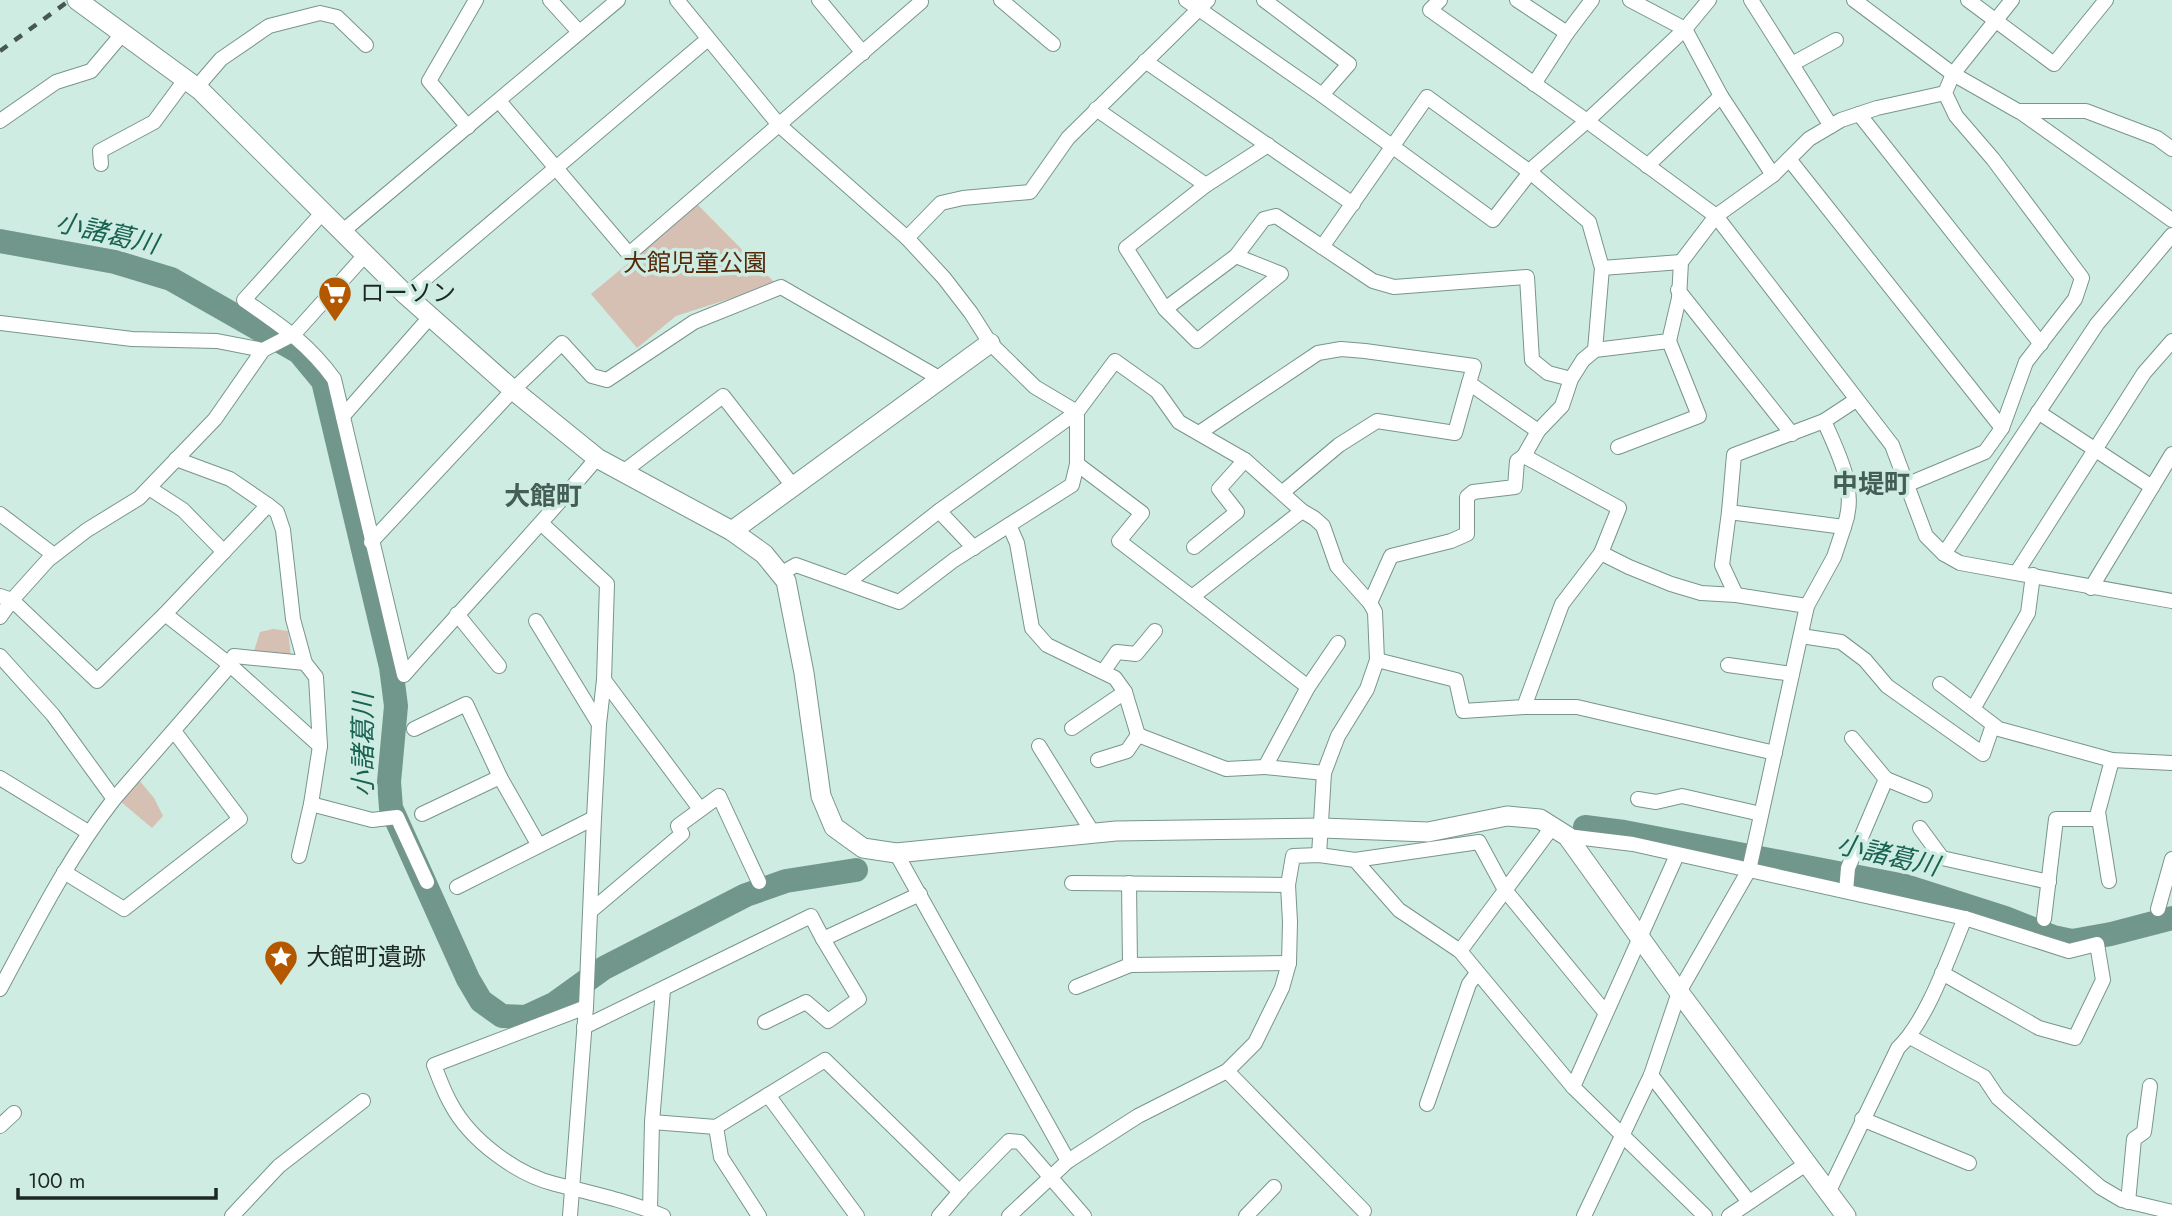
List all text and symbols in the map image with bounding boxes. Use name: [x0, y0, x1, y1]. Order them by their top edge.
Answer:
water label: 小諸葛川: [52, 203, 165, 264]
park label: 大館児童公園: [623, 245, 767, 280]
supermarket icon: ローソン: [316, 274, 354, 323]
place label: ローソン: [360, 275, 456, 310]
district label: 中堤町: [1832, 465, 1910, 503]
district label: 大館町: [504, 477, 582, 515]
water label: 小諸葛川: [344, 690, 382, 797]
water label: 小諸葛川: [1833, 825, 1946, 886]
place icon: 大館町遺跡: [262, 938, 300, 987]
place label: 大館町遺跡: [306, 939, 426, 974]
scale bar: [18, 1156, 215, 1200]
text: 100 m: [28, 1166, 85, 1196]

